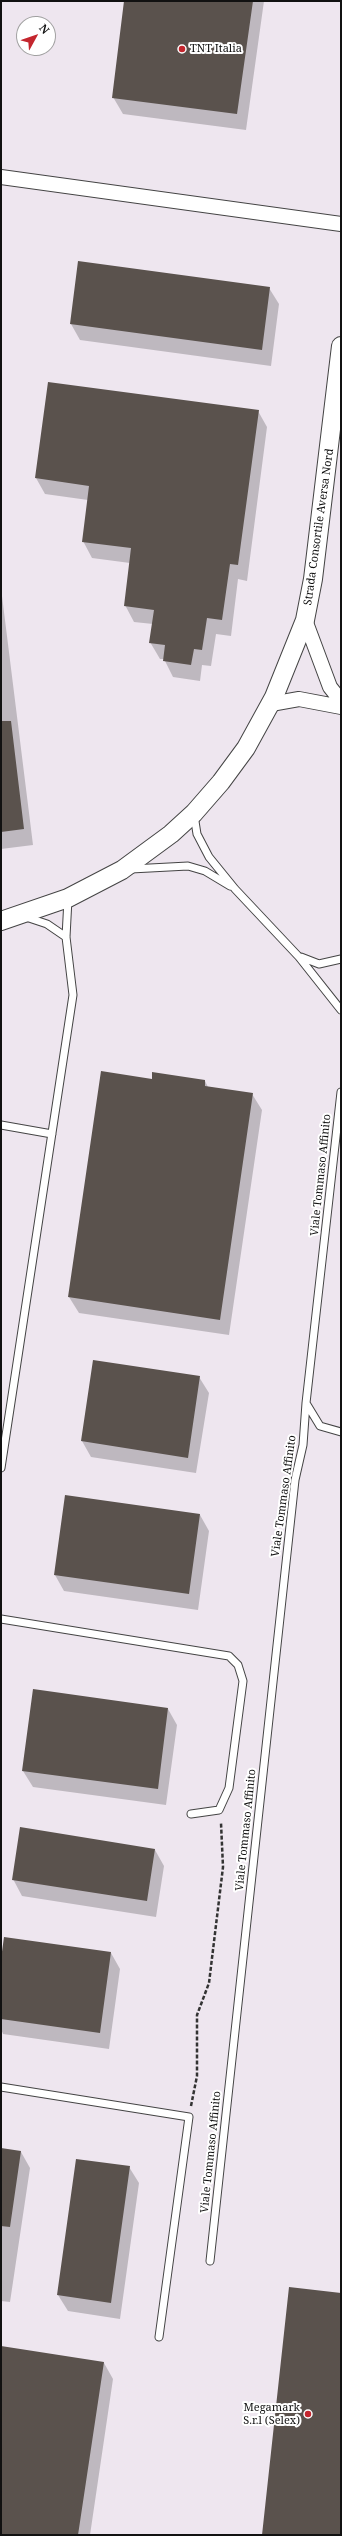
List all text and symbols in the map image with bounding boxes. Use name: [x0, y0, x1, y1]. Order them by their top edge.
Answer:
north arrow: [16, 16, 56, 56]
text: N: [36, 20, 53, 37]
place label: TNT Italia: [190, 42, 242, 56]
marker: TNT Italia: [177, 44, 187, 54]
street label: Strada Consortile Aversa Nord: [301, 448, 337, 606]
street label: Viale Tommaso Affinito: [308, 1113, 334, 1237]
street label: Viale Tommaso Affinito: [269, 1434, 299, 1558]
street label: Viale Tommaso Affinito: [233, 1768, 259, 1892]
street label: Viale Tommaso Affinito: [198, 2090, 224, 2214]
place label: Megamark S.r.l (Selex): [243, 2401, 300, 2427]
marker: Megamark S.r.l (Selex): [303, 2409, 313, 2419]

